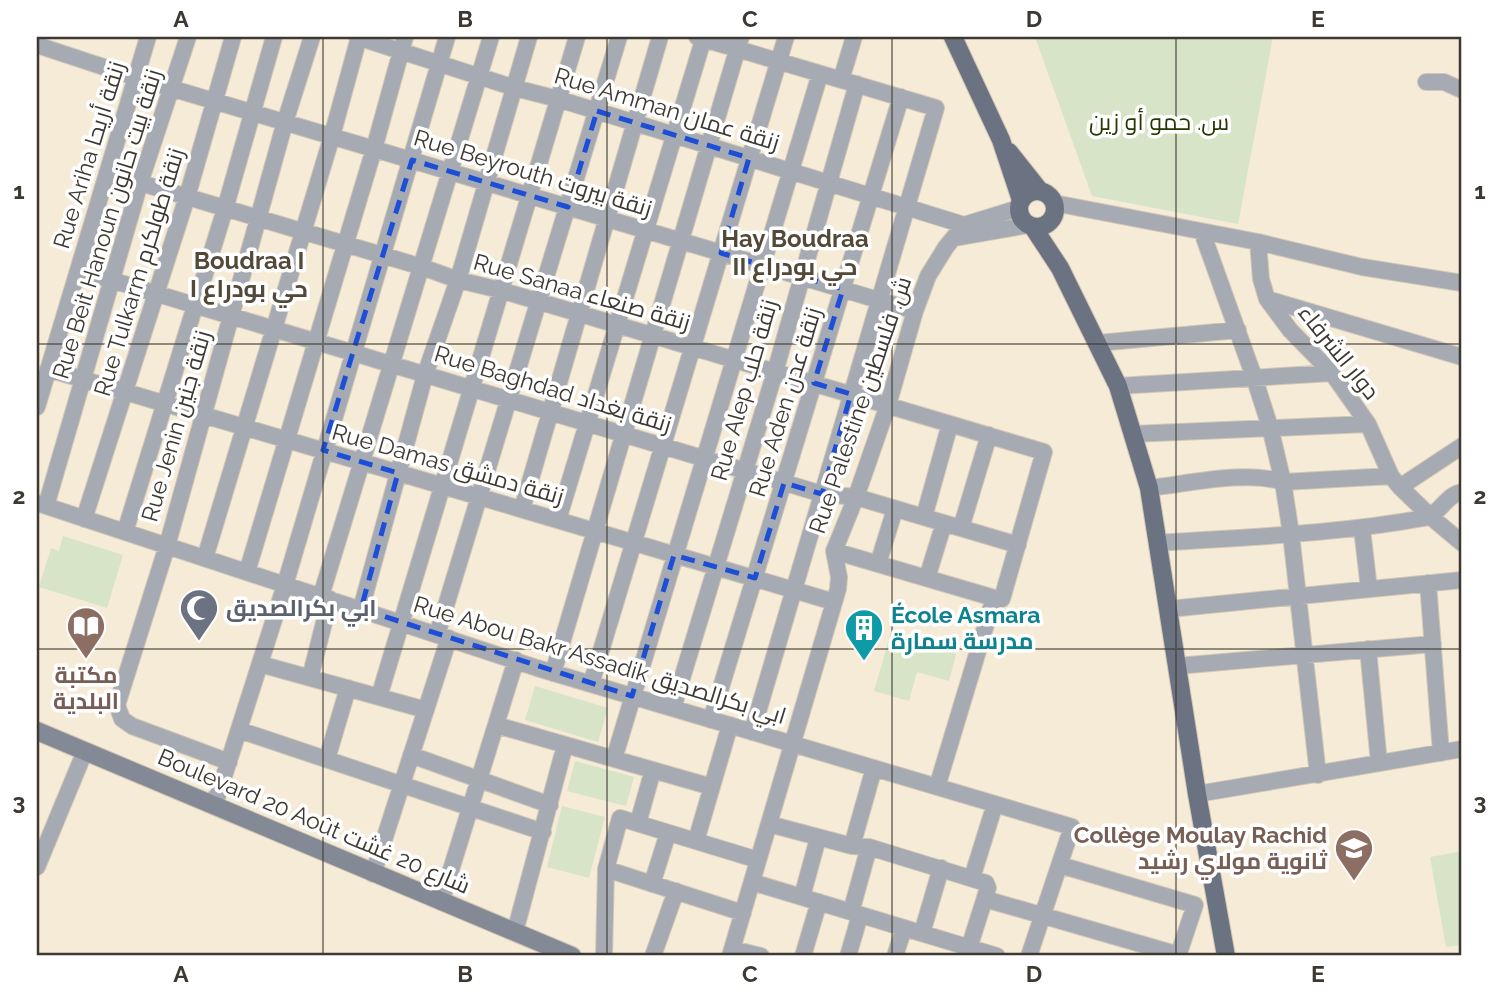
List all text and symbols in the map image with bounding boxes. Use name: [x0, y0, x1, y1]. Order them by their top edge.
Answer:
text: A: [173, 5, 189, 32]
text: B: [457, 5, 473, 32]
text: C: [742, 5, 758, 32]
text: D: [1026, 5, 1042, 32]
text: E: [1311, 5, 1325, 32]
street label: Rue Ariha زنقة أريحا: [46, 58, 130, 252]
street label: Rue Amman زنقة عمان: [551, 61, 783, 157]
street label: Rue Beit Hanoun زنقة بيت حانون: [46, 66, 168, 382]
park label: س. حمو أو زين: [1089, 107, 1229, 136]
street label: Rue Beyrouth زنقة بيروت: [411, 123, 655, 222]
street label: Rue Tulkarm زنقة طولكرم: [88, 144, 192, 400]
text: 1: [13, 177, 25, 204]
text: 1: [1474, 177, 1486, 204]
district label: Hay Boudraa II حي بودراع: [721, 224, 869, 286]
district label: Boudraa I I حي بودراع: [190, 246, 308, 308]
street label: Rue Sanaa زنقة صنعاء: [471, 248, 694, 335]
street label: Rue Palestine ش. فلسطين: [803, 273, 917, 537]
street label: Rue Alep زنقة حلب: [705, 296, 782, 484]
street label: دوار الشرفاء: [1293, 299, 1386, 404]
street label: Rue Aden زنقة عدن: [743, 304, 827, 500]
street label: Rue Jenin زنقة جنين: [135, 327, 217, 525]
street label: Rue Baghdad زنقة بغداد: [431, 340, 675, 438]
street label: Rue Damas زنقة دمشق: [329, 418, 567, 510]
text: 2: [13, 482, 25, 509]
text: 2: [1474, 482, 1486, 509]
mosque icon: ابي بكرالصديق: [178, 587, 220, 642]
street label: Rue Abou Bakr Assadik ابي بكرالصديق: [409, 590, 790, 734]
place label: ابي بكرالصديق: [226, 594, 377, 627]
place label: École Asmara مدرسة سمارة: [891, 601, 1041, 655]
library icon: مكتبة البلدية: [65, 605, 107, 660]
building icon: École Asmara مدرسة سمارة: [843, 607, 885, 662]
place label: مكتبة البلدية: [53, 661, 119, 714]
street label: Boulevard 20 Août شارع 20 غشت: [153, 742, 474, 901]
text: 3: [13, 788, 25, 815]
text: 3: [1474, 788, 1486, 815]
place label: Collège Moulay Rachid ثانوية مولاي رشيد: [1074, 821, 1328, 880]
school or university icon: Collège Moulay Rachid ثانوية مولاي رشيد: [1333, 827, 1375, 882]
text: A: [173, 960, 189, 987]
text: B: [457, 960, 473, 987]
text: C: [742, 960, 758, 987]
text: D: [1026, 960, 1042, 987]
text: E: [1311, 960, 1325, 987]

